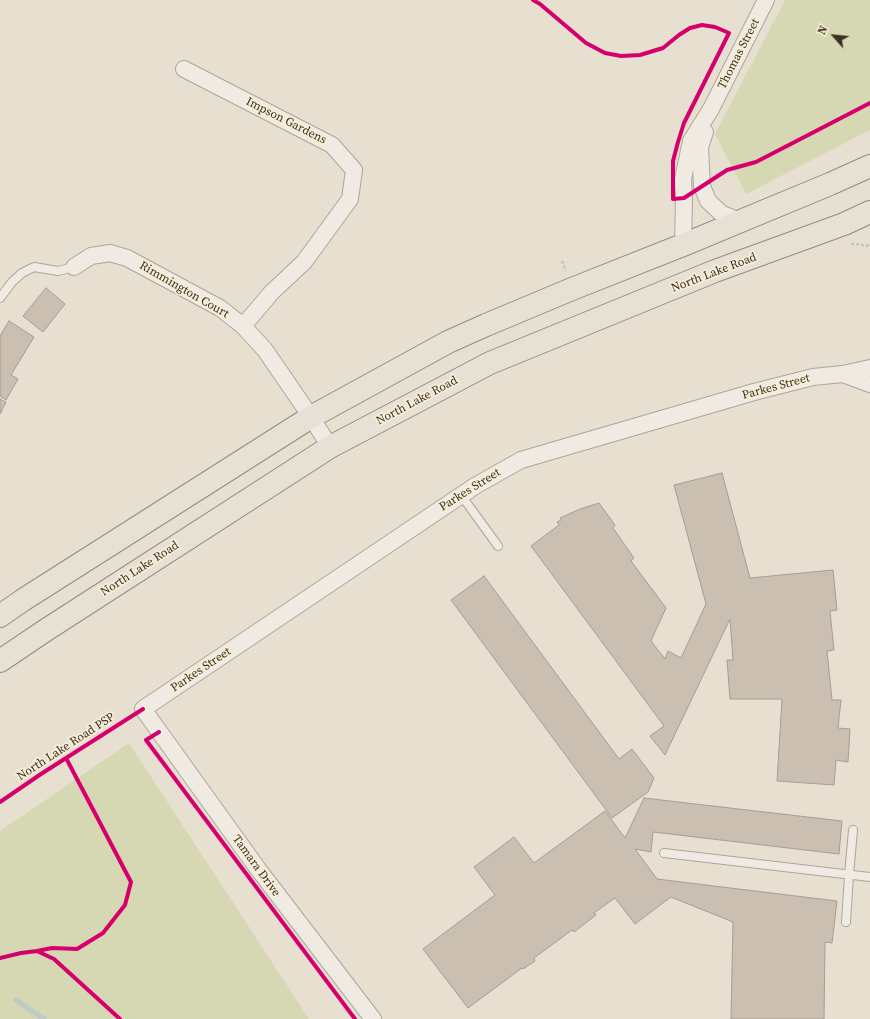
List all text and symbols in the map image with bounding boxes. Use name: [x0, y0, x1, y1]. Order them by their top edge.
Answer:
street label: Thomas Street: [715, 16, 763, 92]
north arrow: [814, 16, 854, 56]
text: N: [814, 23, 831, 37]
street label: Impson Gardens: [243, 94, 329, 148]
street label: North Lake Road: [669, 250, 759, 296]
street label: Rimmington Court: [137, 259, 231, 321]
street label: Parkes Street: [741, 371, 811, 403]
street label: North Lake Road: [374, 373, 460, 429]
street label: Parkes Street: [437, 465, 503, 515]
street label: North Lake Road: [98, 538, 182, 600]
street label: Parkes Street: [168, 645, 234, 695]
street label: North Lake Road PSP: [15, 710, 117, 784]
street label: Tamara Drive: [229, 832, 283, 900]

